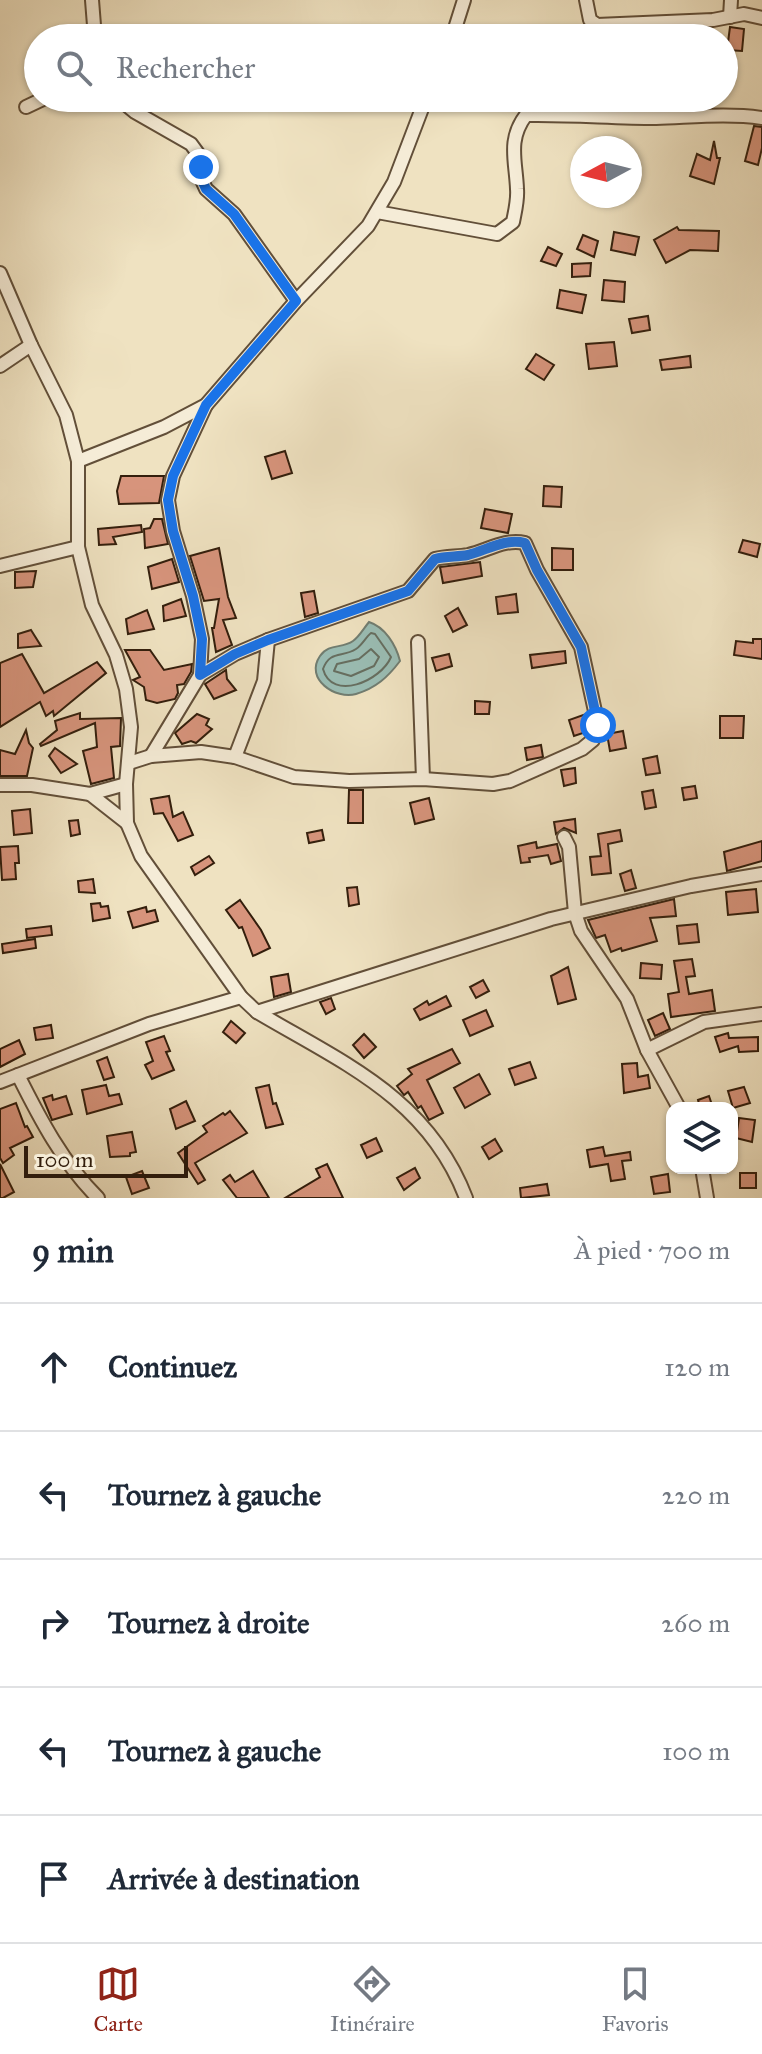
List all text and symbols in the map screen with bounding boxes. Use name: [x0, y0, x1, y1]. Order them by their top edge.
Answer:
search box: [24, 24, 738, 112]
icon: search: [52, 46, 96, 90]
text: Rechercher: [116, 50, 255, 86]
north arrow: [570, 136, 642, 208]
route end: [183, 149, 219, 185]
route start: [580, 707, 616, 743]
map controls: [666, 1102, 738, 1174]
button: layers: [666, 1102, 738, 1174]
scale bar: [24, 1142, 188, 1178]
text: 100 m: [36, 1146, 93, 1173]
text: 9 min: [32, 1230, 114, 1271]
text: À pied · 700 m: [575, 1234, 730, 1266]
icon: ahead: [32, 1345, 76, 1389]
text: Continuez: [108, 1349, 237, 1385]
text: 120 m: [664, 1351, 730, 1383]
icon: left: [32, 1473, 76, 1517]
text: Tournez à gauche: [108, 1477, 321, 1513]
text: 220 m: [662, 1479, 730, 1511]
icon: right: [32, 1601, 76, 1645]
text: Tournez à droite: [108, 1605, 310, 1641]
text: 260 m: [661, 1607, 730, 1639]
icon: left: [32, 1729, 76, 1773]
text: Tournez à gauche: [108, 1733, 321, 1769]
text: 100 m: [662, 1735, 730, 1767]
icon: arrive: [32, 1857, 76, 1901]
text: Arrivée à destination: [108, 1861, 360, 1897]
tab: Carte: [93, 1962, 143, 2037]
tab: Itinéraire: [330, 1962, 415, 2037]
tab: Favoris: [602, 1962, 669, 2037]

